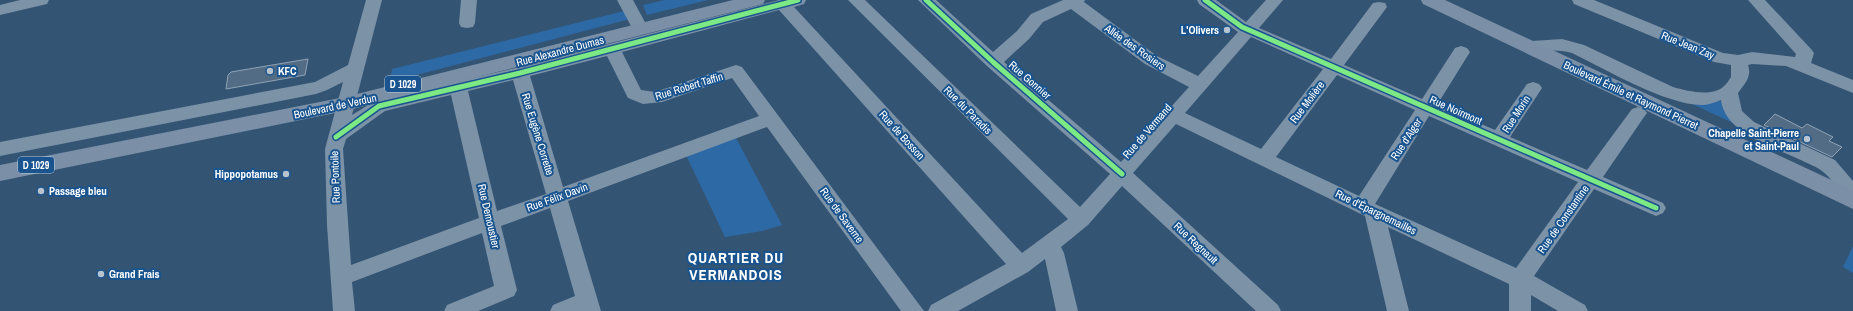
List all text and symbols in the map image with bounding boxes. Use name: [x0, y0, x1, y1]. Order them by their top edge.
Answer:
street label: Allée des Rosiers: [1101, 20, 1168, 73]
place label: L'Olivers: [1181, 23, 1219, 37]
marker: L'Olivers: [1222, 25, 1232, 35]
street label: Rue Jean Zay: [1659, 28, 1717, 62]
street label: Rue Alexandre Dumas: [515, 32, 606, 69]
street label: Rue Gonnier: [1006, 58, 1054, 102]
street label: Boulevard Émile et Raymond Pierret: [1561, 58, 1701, 133]
place label: KFC: [278, 64, 297, 78]
marker: KFC: [265, 66, 275, 76]
street label: Rue Robert Taffin: [653, 69, 725, 103]
road number: D 1029: [385, 76, 421, 92]
street label: Rue Molière: [1287, 78, 1327, 126]
street label: Rue du Paradis: [941, 83, 995, 137]
street label: Boulevard de Verdun: [292, 90, 378, 122]
street label: Rue Eugène Corrette: [519, 91, 557, 177]
street label: Rue Noirmont: [1428, 92, 1485, 128]
street label: Rue Morin: [1499, 93, 1533, 135]
street label: Rue de Vermand: [1120, 101, 1174, 161]
street label: Rue de Bosson: [876, 107, 928, 163]
street label: Rue d'Alger: [1387, 116, 1425, 162]
place label: Chapelle Saint-Pierre et Saint-Paul: [1708, 126, 1799, 153]
marker: Chapelle Saint-Pierre et Saint-Paul: [1802, 134, 1812, 144]
street label: Rue Pontoile: [327, 151, 343, 203]
road number: D 1029: [18, 157, 54, 173]
place label: Hippopotamus: [215, 167, 278, 181]
marker: Hippopotamus: [281, 169, 291, 179]
street label: Rue Félix Davin: [524, 179, 590, 215]
street label: Rue Demoustier: [475, 182, 503, 250]
street label: Rue de Constantine: [1534, 182, 1592, 256]
place label: Passage bleu: [49, 184, 107, 198]
street label: Rue de Saverne: [817, 185, 867, 245]
marker: Passage bleu: [36, 186, 46, 196]
street label: Rue d'Épargnemailles: [1333, 186, 1419, 238]
street label: Rue Regnault: [1171, 219, 1221, 267]
district label: QUARTIER DU VERMANDOIS: [688, 247, 784, 285]
place label: Grand Frais: [109, 267, 160, 281]
marker: Grand Frais: [96, 269, 106, 279]

